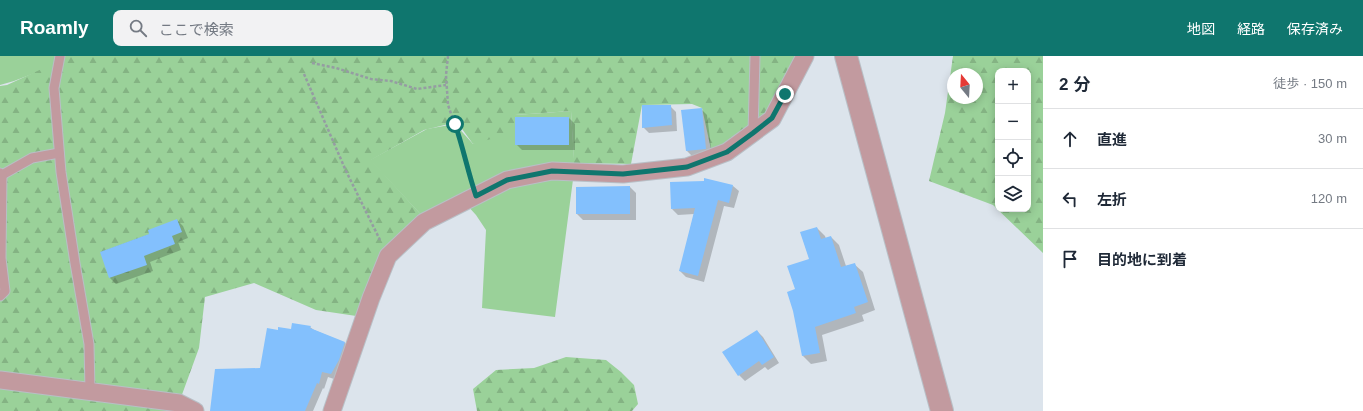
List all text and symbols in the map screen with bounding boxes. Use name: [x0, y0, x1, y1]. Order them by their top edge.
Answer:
search box: [113, 10, 393, 46]
text: Roamly: [20, 17, 89, 38]
icon: search: [127, 17, 149, 39]
text: ここで検索: [159, 21, 234, 38]
text: 地図: [1187, 21, 1215, 37]
text: 経路: [1237, 21, 1265, 37]
text: 保存済み: [1287, 21, 1343, 37]
north arrow: [947, 68, 983, 104]
map controls: [995, 68, 1031, 212]
button: +: [995, 68, 1031, 104]
text: 2 分: [1059, 75, 1090, 94]
text: 徒歩 · 150 m: [1273, 76, 1347, 91]
route end: [776, 85, 794, 103]
button: −: [995, 104, 1031, 140]
route start: [446, 115, 464, 133]
icon: ahead: [1059, 128, 1081, 150]
text: 直進: [1097, 131, 1127, 148]
text: 30 m: [1318, 131, 1347, 146]
button: locate: [995, 140, 1031, 176]
button: layers: [995, 176, 1031, 212]
icon: left: [1059, 188, 1081, 210]
text: 左折: [1097, 191, 1127, 208]
text: 120 m: [1311, 191, 1347, 206]
icon: arrive: [1059, 248, 1081, 270]
text: 目的地に到着: [1097, 251, 1187, 268]

